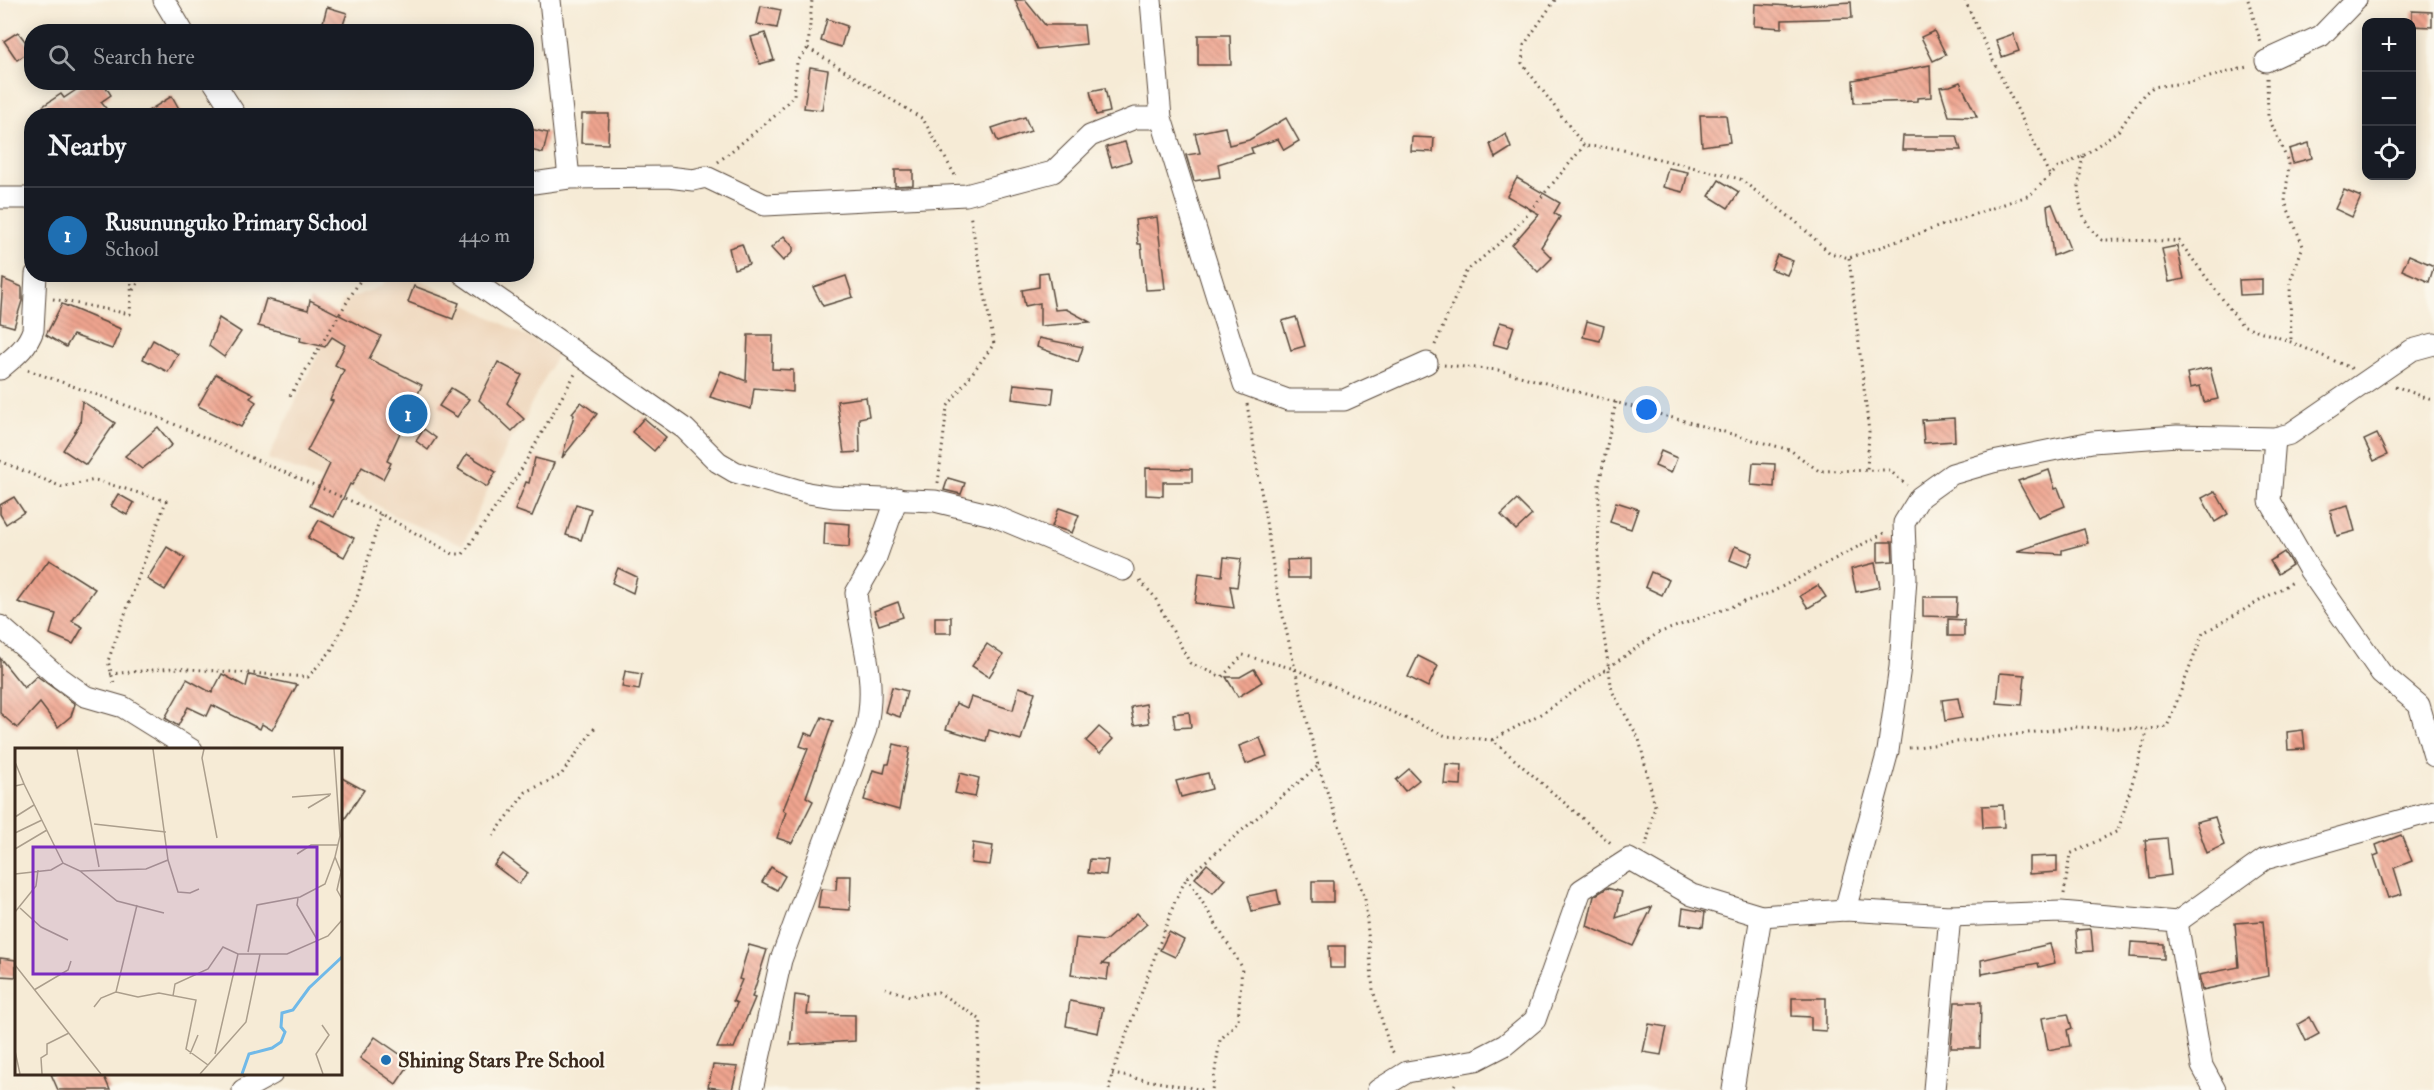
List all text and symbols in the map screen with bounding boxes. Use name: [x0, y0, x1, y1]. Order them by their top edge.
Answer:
map controls: [2362, 18, 2416, 180]
button: +: [2362, 18, 2416, 72]
search box: [24, 24, 534, 90]
icon: search: [45, 41, 78, 74]
text: Search here: [93, 43, 195, 71]
button: −: [2362, 72, 2416, 126]
button: locate: [2362, 126, 2416, 180]
text: Nearby: [48, 131, 126, 163]
text: Rusununguko Primary School: [105, 209, 367, 237]
text: 1: [64, 223, 71, 248]
text: 440 m: [458, 223, 510, 248]
text: School: [105, 237, 159, 262]
pin: 1: [388, 392, 428, 436]
your location: [1632, 395, 1661, 424]
inset map: [15, 748, 342, 1075]
place label: Shining Stars Pre School: [398, 1047, 605, 1074]
marker: Shining Stars Pre School: [379, 1053, 393, 1067]

